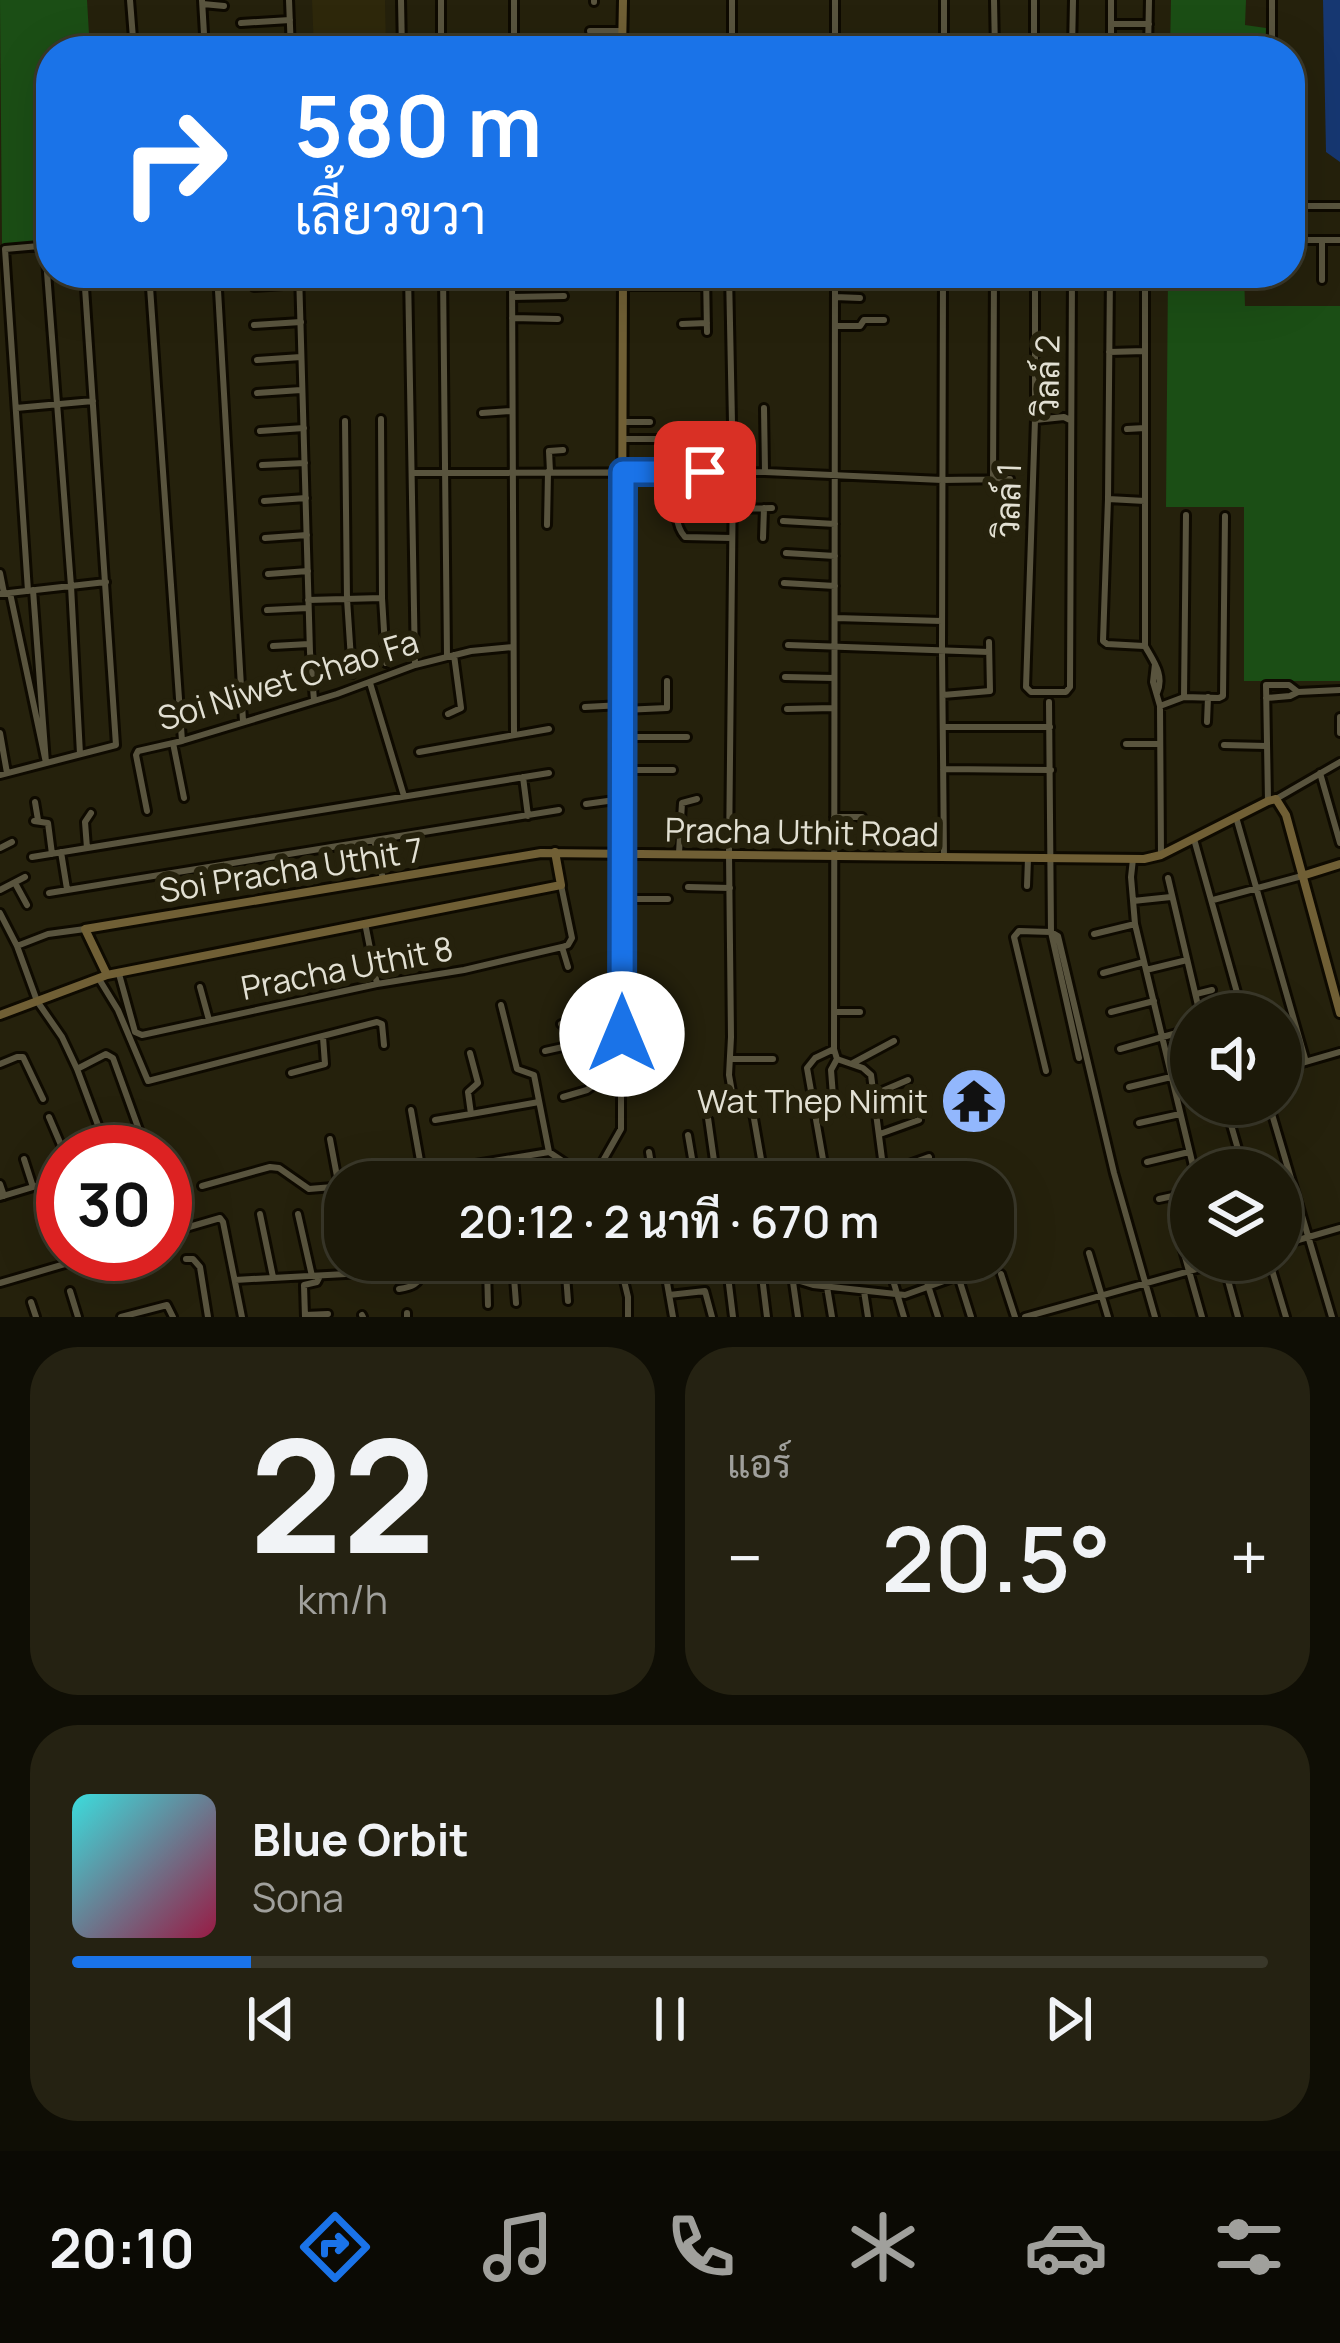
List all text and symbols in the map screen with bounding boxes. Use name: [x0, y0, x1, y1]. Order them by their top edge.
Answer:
text: 580 m: [294, 67, 542, 182]
icon: right: [96, 84, 252, 240]
text: เลี้ยวขวา: [294, 176, 487, 250]
street label: วิลล์ 2: [1023, 334, 1070, 417]
pin: [654, 421, 756, 523]
icon: arrive: [672, 439, 738, 505]
street label: วิลล์ 1: [984, 462, 1031, 540]
street label: Soi Niwet Chao Fa: [152, 619, 424, 741]
street label: Pracha Uthit Road: [665, 807, 939, 856]
street label: Soi Pracha Uthit 7: [156, 826, 426, 913]
street label: Pracha Uthit 8: [237, 925, 457, 1010]
position arrow: [559, 971, 685, 1097]
map controls: [1170, 993, 1302, 1281]
button: sound: [1170, 993, 1302, 1125]
temple icon: Wat Thep Nimit: [939, 1066, 1009, 1136]
place label: Wat Thep Nimit: [697, 1078, 928, 1123]
speed limit sign: 30: [36, 1125, 192, 1281]
button: layers: [1170, 1149, 1302, 1281]
text: 20:12 · 2 นาที · 670 m: [459, 1190, 879, 1252]
text: 22: [250, 1387, 435, 1600]
text: แอร์: [727, 1436, 791, 1490]
text: 20.5°: [882, 1496, 1111, 1619]
text: −: [727, 1512, 763, 1602]
text: +: [1230, 1512, 1268, 1602]
text: km/h: [297, 1572, 388, 1626]
text: Blue Orbit: [252, 1808, 469, 1870]
text: Sona: [252, 1870, 344, 1924]
icon: previous: [238, 1986, 304, 2052]
icon: pause: [637, 1986, 703, 2052]
icon: next: [1036, 1986, 1102, 2052]
icon: directions: [293, 2205, 377, 2289]
icon: music: [476, 2205, 560, 2289]
icon: phone: [659, 2205, 743, 2289]
icon: climate: [841, 2205, 925, 2289]
icon: car: [1024, 2205, 1108, 2289]
icon: filters: [1207, 2205, 1291, 2289]
text: 20:10: [49, 2210, 195, 2284]

